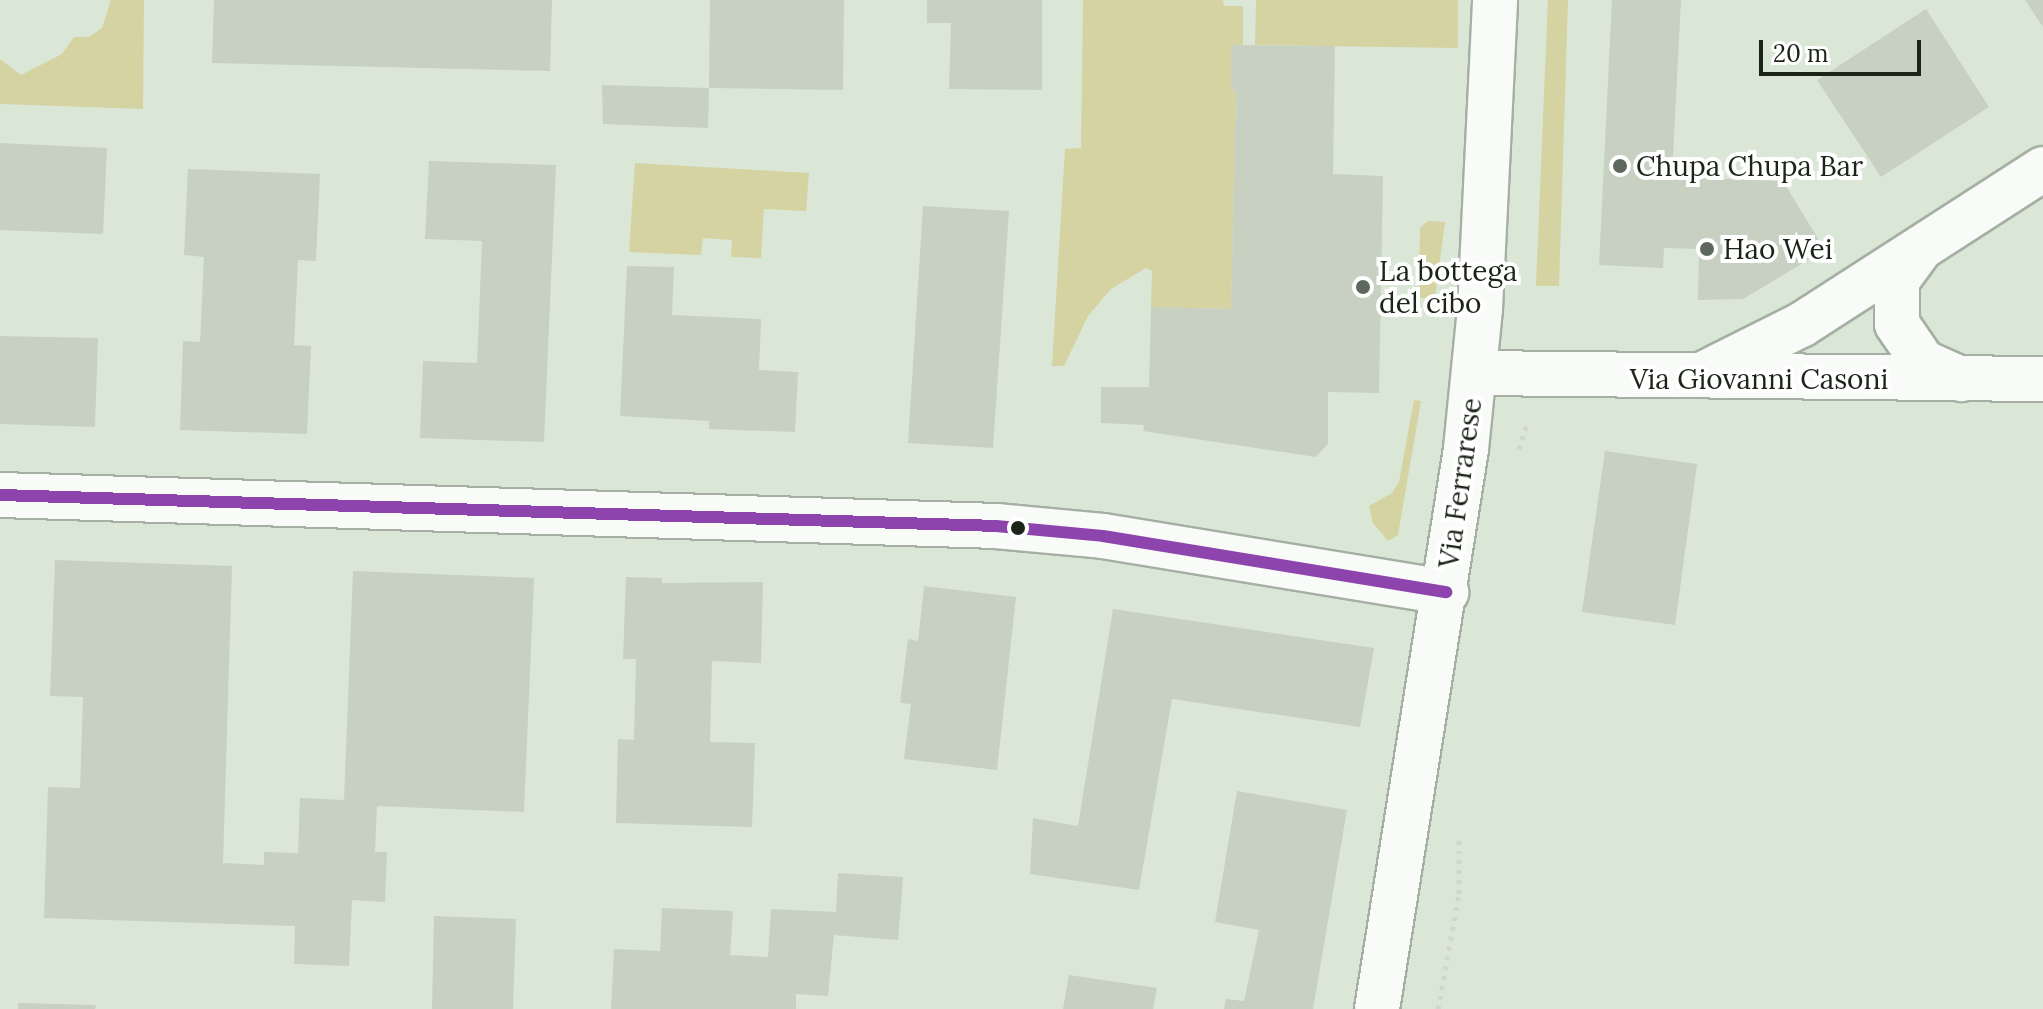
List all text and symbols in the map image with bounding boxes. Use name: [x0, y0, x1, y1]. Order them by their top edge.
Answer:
scale bar: [1763, 24, 1925, 74]
text: 20 m: [1773, 38, 1829, 69]
place label: Chupa Chupa Bar: [1636, 149, 1863, 183]
marker: Chupa Chupa Bar: [1611, 157, 1629, 175]
place label: Hao Wei: [1723, 232, 1833, 266]
marker: Hao Wei: [1698, 240, 1716, 258]
place label: La bottega del cibo: [1379, 254, 1517, 320]
marker: La bottega del cibo: [1354, 278, 1372, 296]
street label: Via Giovanni Casoni: [1630, 362, 1888, 396]
street label: Via Ferrarese: [1431, 396, 1489, 570]
unlabelled marker: [1010, 520, 1026, 536]

